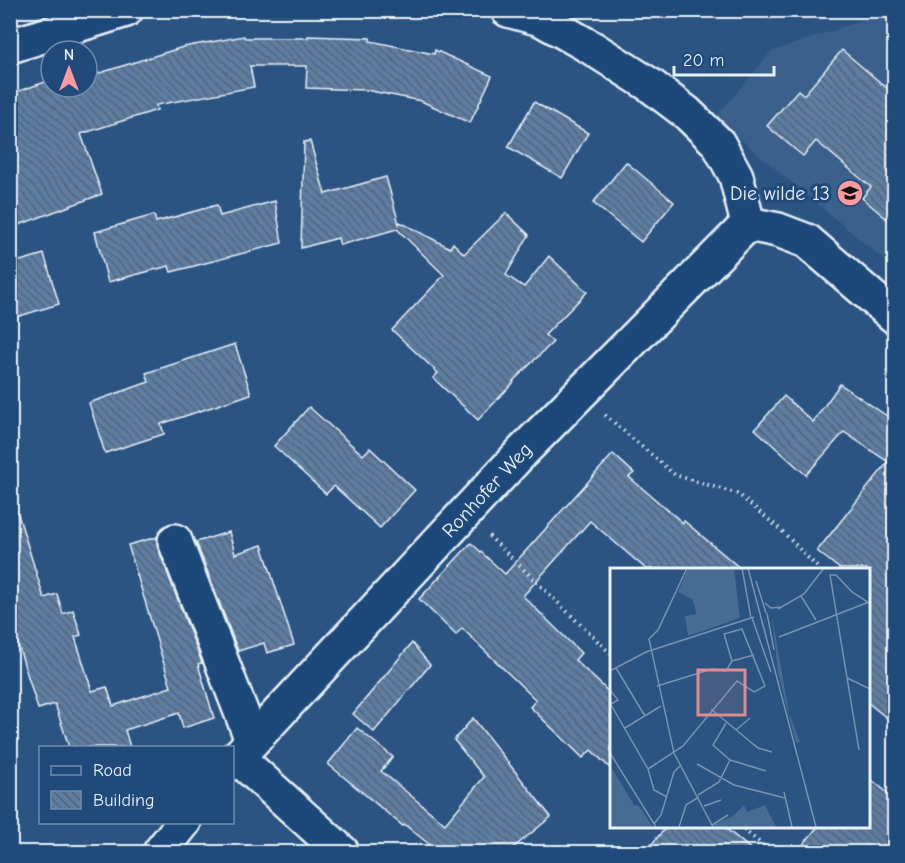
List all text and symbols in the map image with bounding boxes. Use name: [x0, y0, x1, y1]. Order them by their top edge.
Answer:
north arrow: [39, 39, 99, 99]
scale bar: [674, 39, 774, 77]
text: N: [64, 46, 74, 64]
text: 20 m: [683, 50, 724, 71]
school or university icon: Die wilde 13: [835, 178, 865, 208]
place label: Die wilde 13: [730, 182, 830, 205]
street label: Ronhofer Weg: [437, 438, 537, 542]
inset map: [610, 568, 869, 827]
legend: [39, 746, 234, 824]
text: Road: [93, 760, 132, 781]
text: Building: [93, 790, 155, 811]

